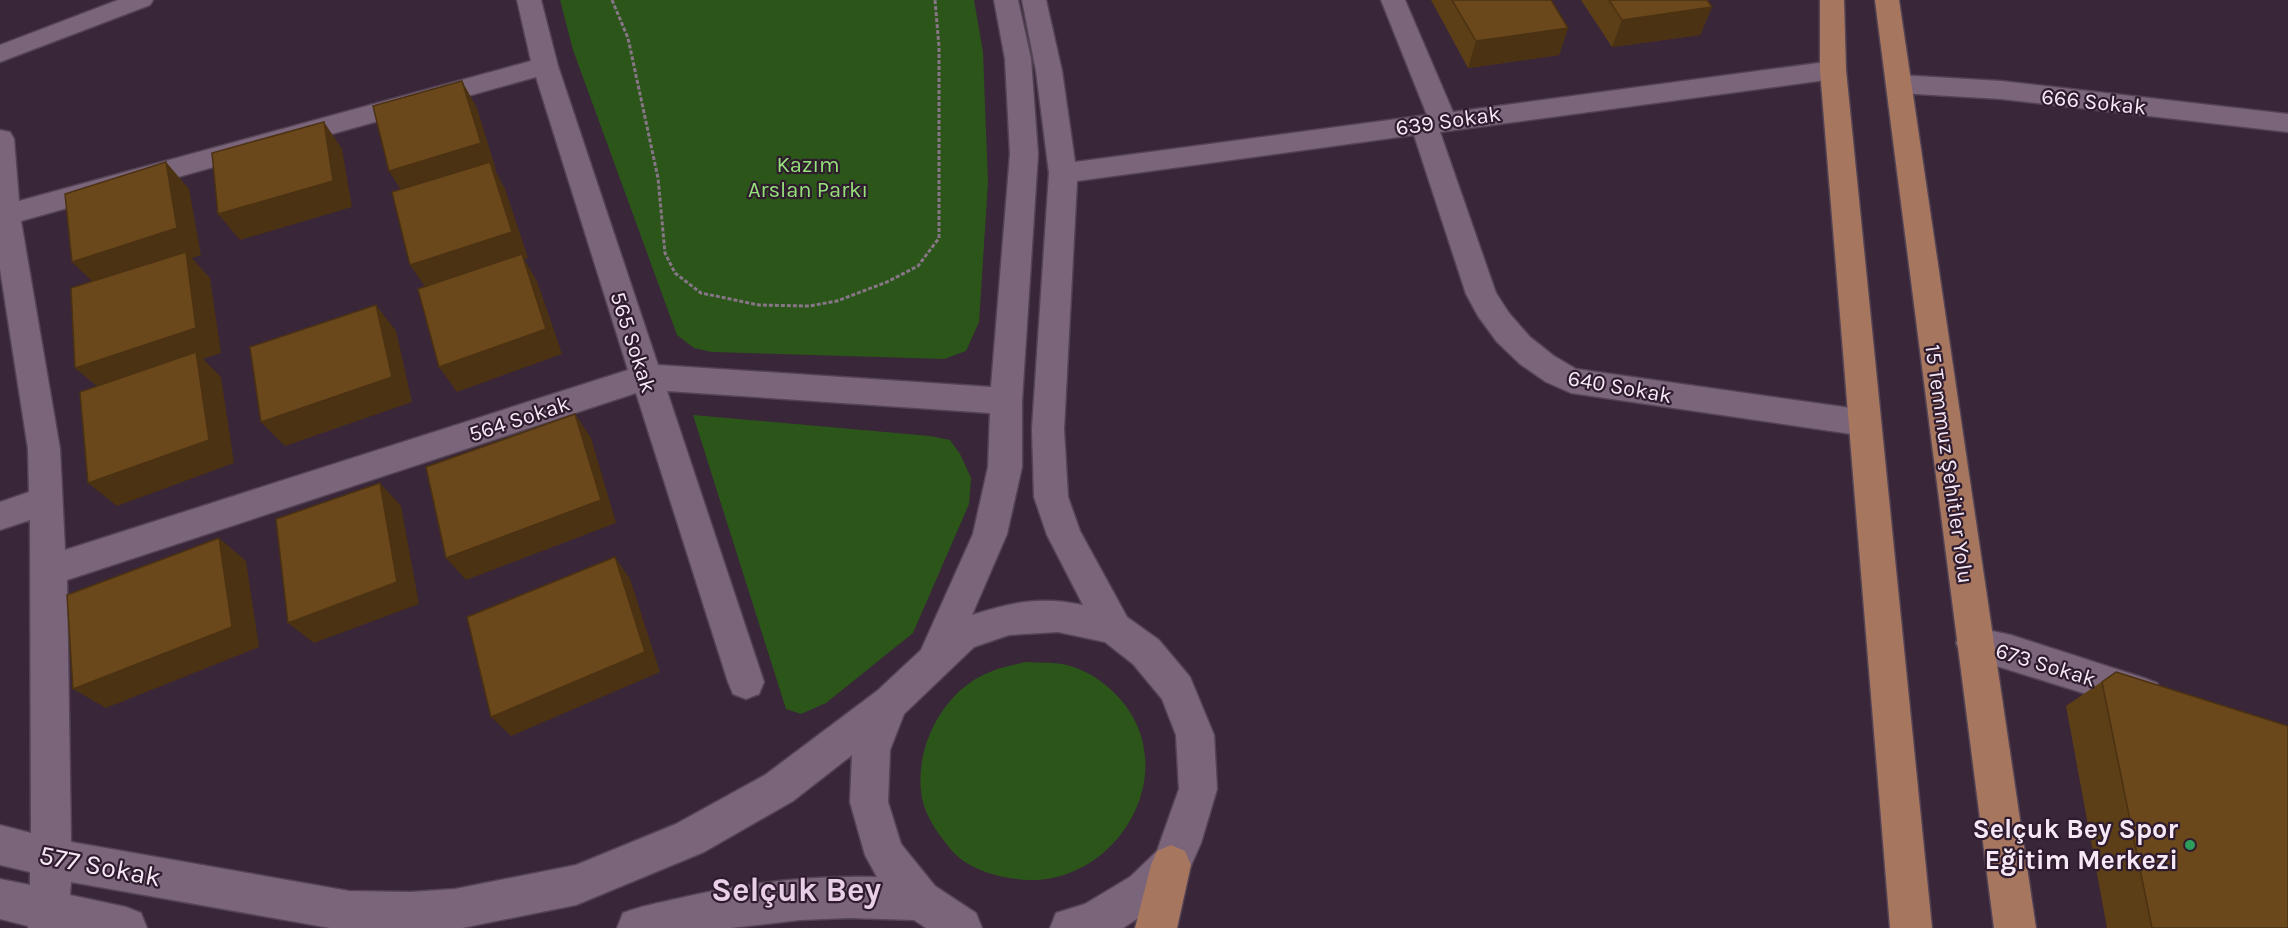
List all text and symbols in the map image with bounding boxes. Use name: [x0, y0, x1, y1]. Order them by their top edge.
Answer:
street label: 666 Sokak: [2040, 84, 2148, 120]
street label: 639 Sokak: [1394, 101, 1502, 141]
park label: Kazım Arslan Parkı: [748, 152, 868, 203]
street label: 565 Sokak: [604, 288, 662, 396]
street label: 15 Temmuz Şehitler Yolu: [1919, 343, 1979, 585]
street label: 640 Sokak: [1566, 365, 1674, 409]
street label: 564 Sokak: [465, 390, 573, 448]
street label: 673 Sokak: [1992, 637, 2099, 693]
place label: Selçuk Bey Spor Eğitim Merkezi: [1972, 813, 2178, 876]
marker: Selçuk Bey Spor Eğitim Merkezi: [2183, 838, 2197, 852]
street label: 577 Sokak: [36, 839, 164, 893]
district label: Selçuk Bey: [711, 871, 881, 909]

